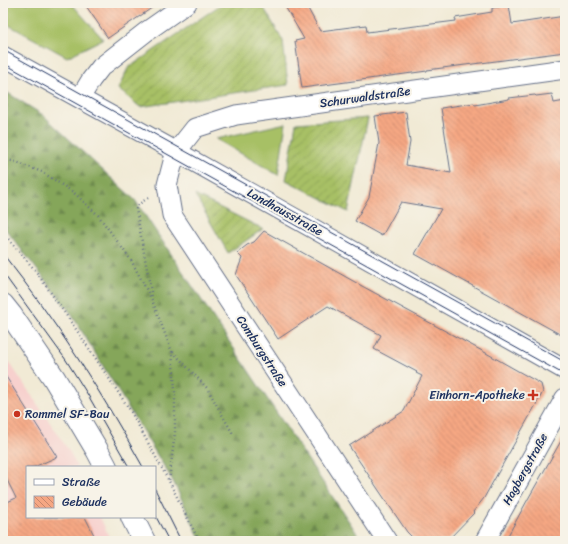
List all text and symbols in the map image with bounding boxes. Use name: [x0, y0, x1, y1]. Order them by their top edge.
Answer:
street label: Schurwaldstraße: [318, 80, 412, 114]
street label: Landhausstraße: [243, 182, 327, 242]
street label: Comburgstraße: [230, 310, 294, 392]
place label: Einhorn-Apotheke: [429, 384, 525, 406]
marker: Einhorn-Apotheke: [528, 390, 538, 400]
place label: Rommel SF-Bau: [25, 403, 110, 425]
marker: Rommel SF-Bau: [12, 409, 22, 419]
street label: Hagbergstraße: [496, 429, 554, 509]
legend: [26, 466, 156, 518]
text: Straße: [62, 471, 100, 493]
text: Gebäude: [62, 491, 107, 513]

